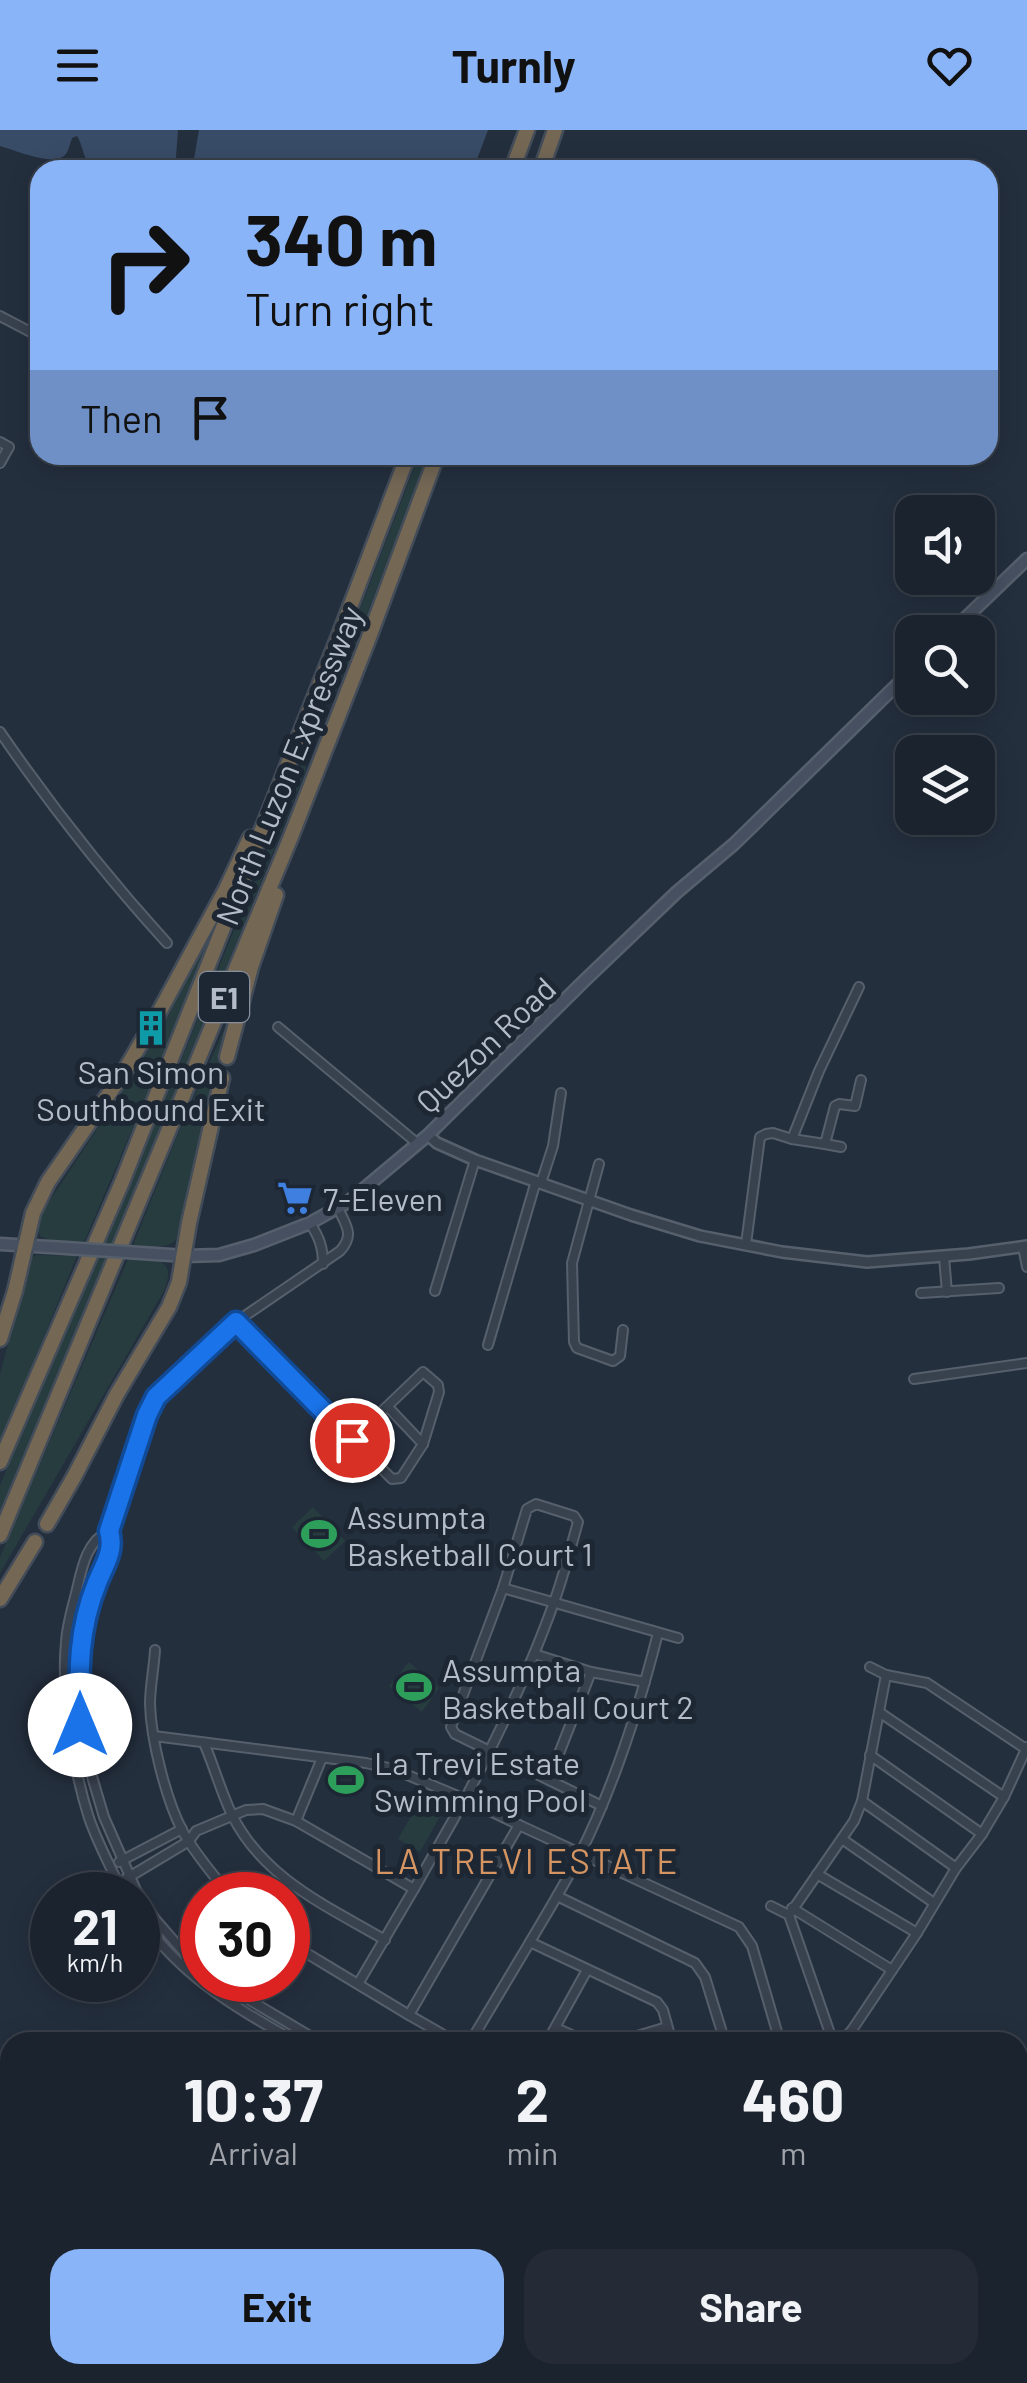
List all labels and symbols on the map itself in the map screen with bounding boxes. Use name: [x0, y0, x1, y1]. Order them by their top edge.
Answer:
street label: North Luzon Expressway: [207, 600, 370, 930]
street label: Quezon Road: [408, 968, 562, 1120]
road number: E1: [199, 972, 249, 1022]
building icon: San Simon Southbound Exit: [132, 1009, 170, 1047]
place label: San Simon Southbound Exit: [36, 1052, 266, 1127]
supermarket icon: 7-Eleven: [276, 1179, 314, 1217]
place label: 7-Eleven: [323, 1179, 443, 1217]
pin: [310, 1398, 395, 1483]
place label: Assumpta Basketball Court 1: [347, 1497, 593, 1572]
sports icon: Assumpta Basketball Court 1: [300, 1515, 338, 1553]
place label: Assumpta Basketball Court 2: [442, 1650, 694, 1725]
sports icon: Assumpta Basketball Court 2: [395, 1668, 433, 1706]
position arrow: [28, 1673, 132, 1777]
place label: La Trevi Estate Swimming Pool: [374, 1743, 586, 1818]
sports icon: La Trevi Estate Swimming Pool: [327, 1761, 365, 1799]
district label: LA TREVI ESTATE: [374, 1839, 680, 1881]
speed limit sign: 30: [180, 1872, 310, 2002]

